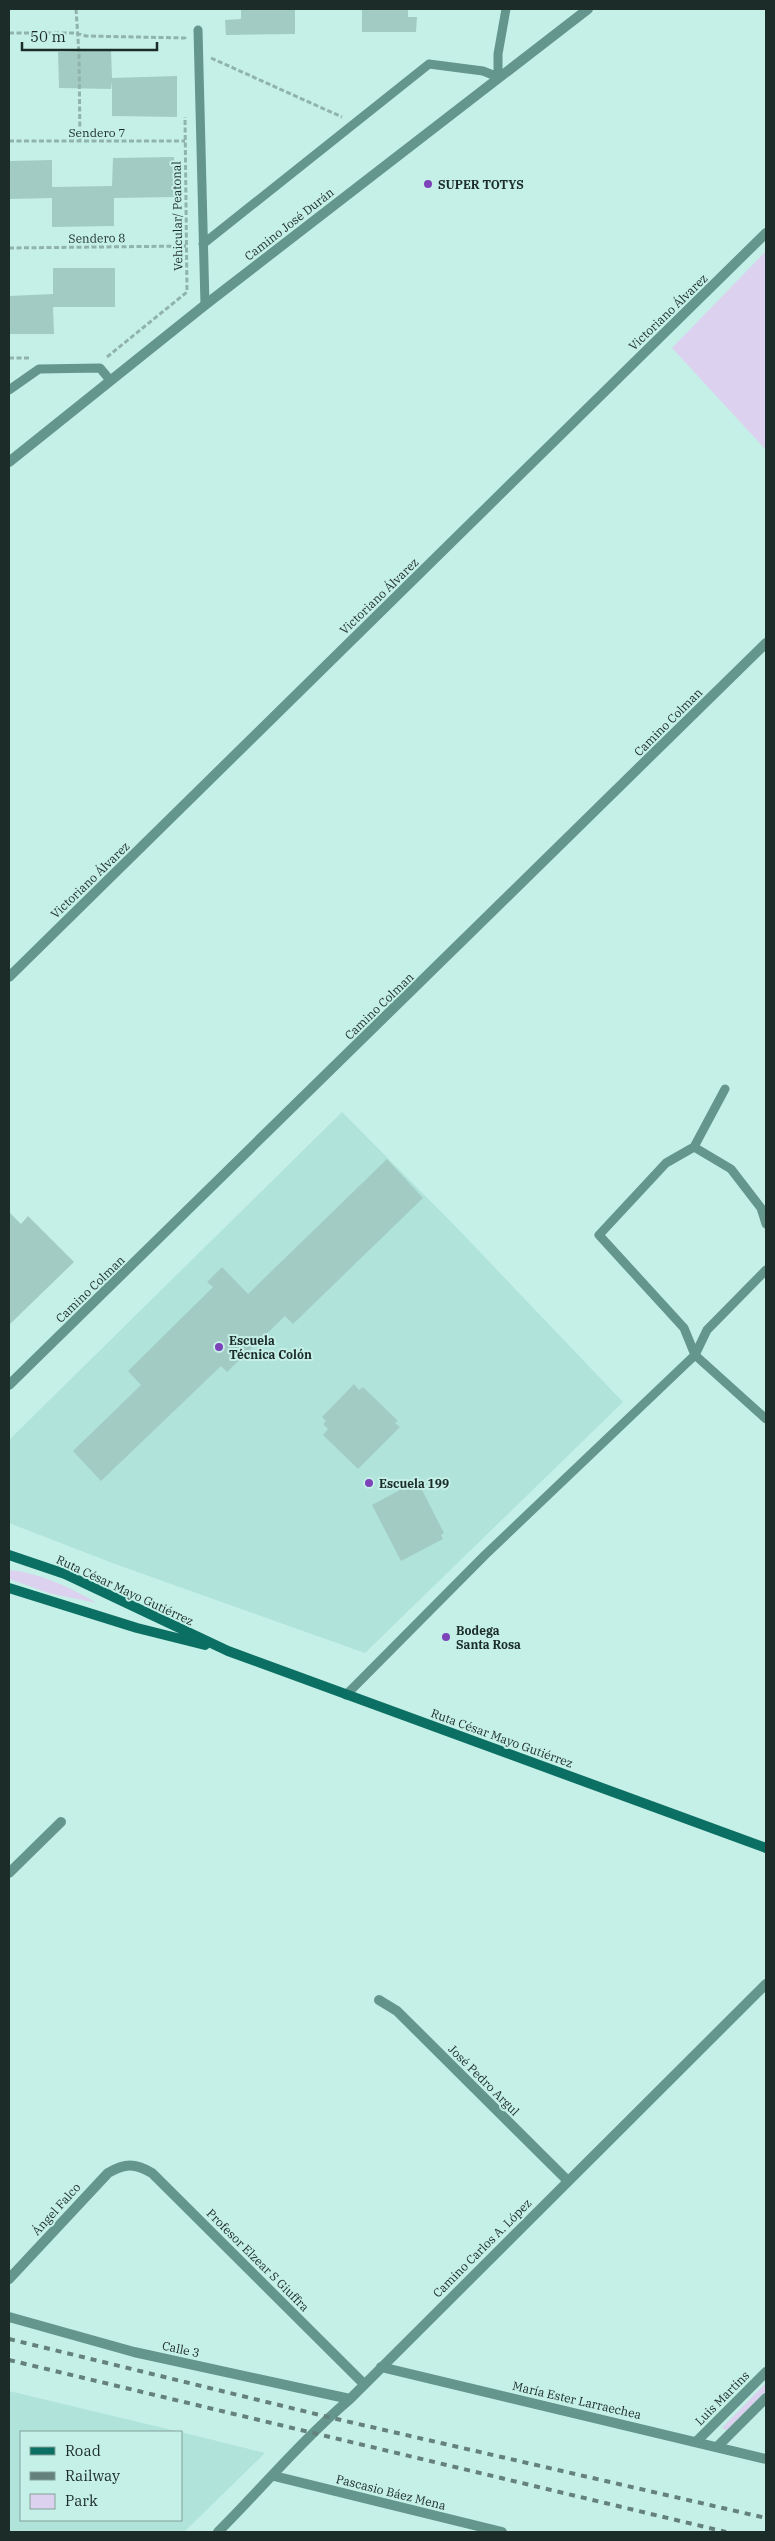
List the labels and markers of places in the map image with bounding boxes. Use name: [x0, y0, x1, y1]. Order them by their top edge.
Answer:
place label: SUPER TOTYS: [438, 177, 524, 192]
marker: SUPER TOTYS: [422, 178, 434, 190]
place label: Escuela Técnica Colón: [229, 1333, 312, 1362]
marker: Escuela Técnica Colón: [213, 1341, 225, 1353]
place label: Escuela 199: [379, 1476, 449, 1491]
marker: Escuela 199: [363, 1477, 375, 1489]
place label: Bodega Santa Rosa: [456, 1623, 521, 1652]
marker: Bodega Santa Rosa: [440, 1631, 452, 1643]

